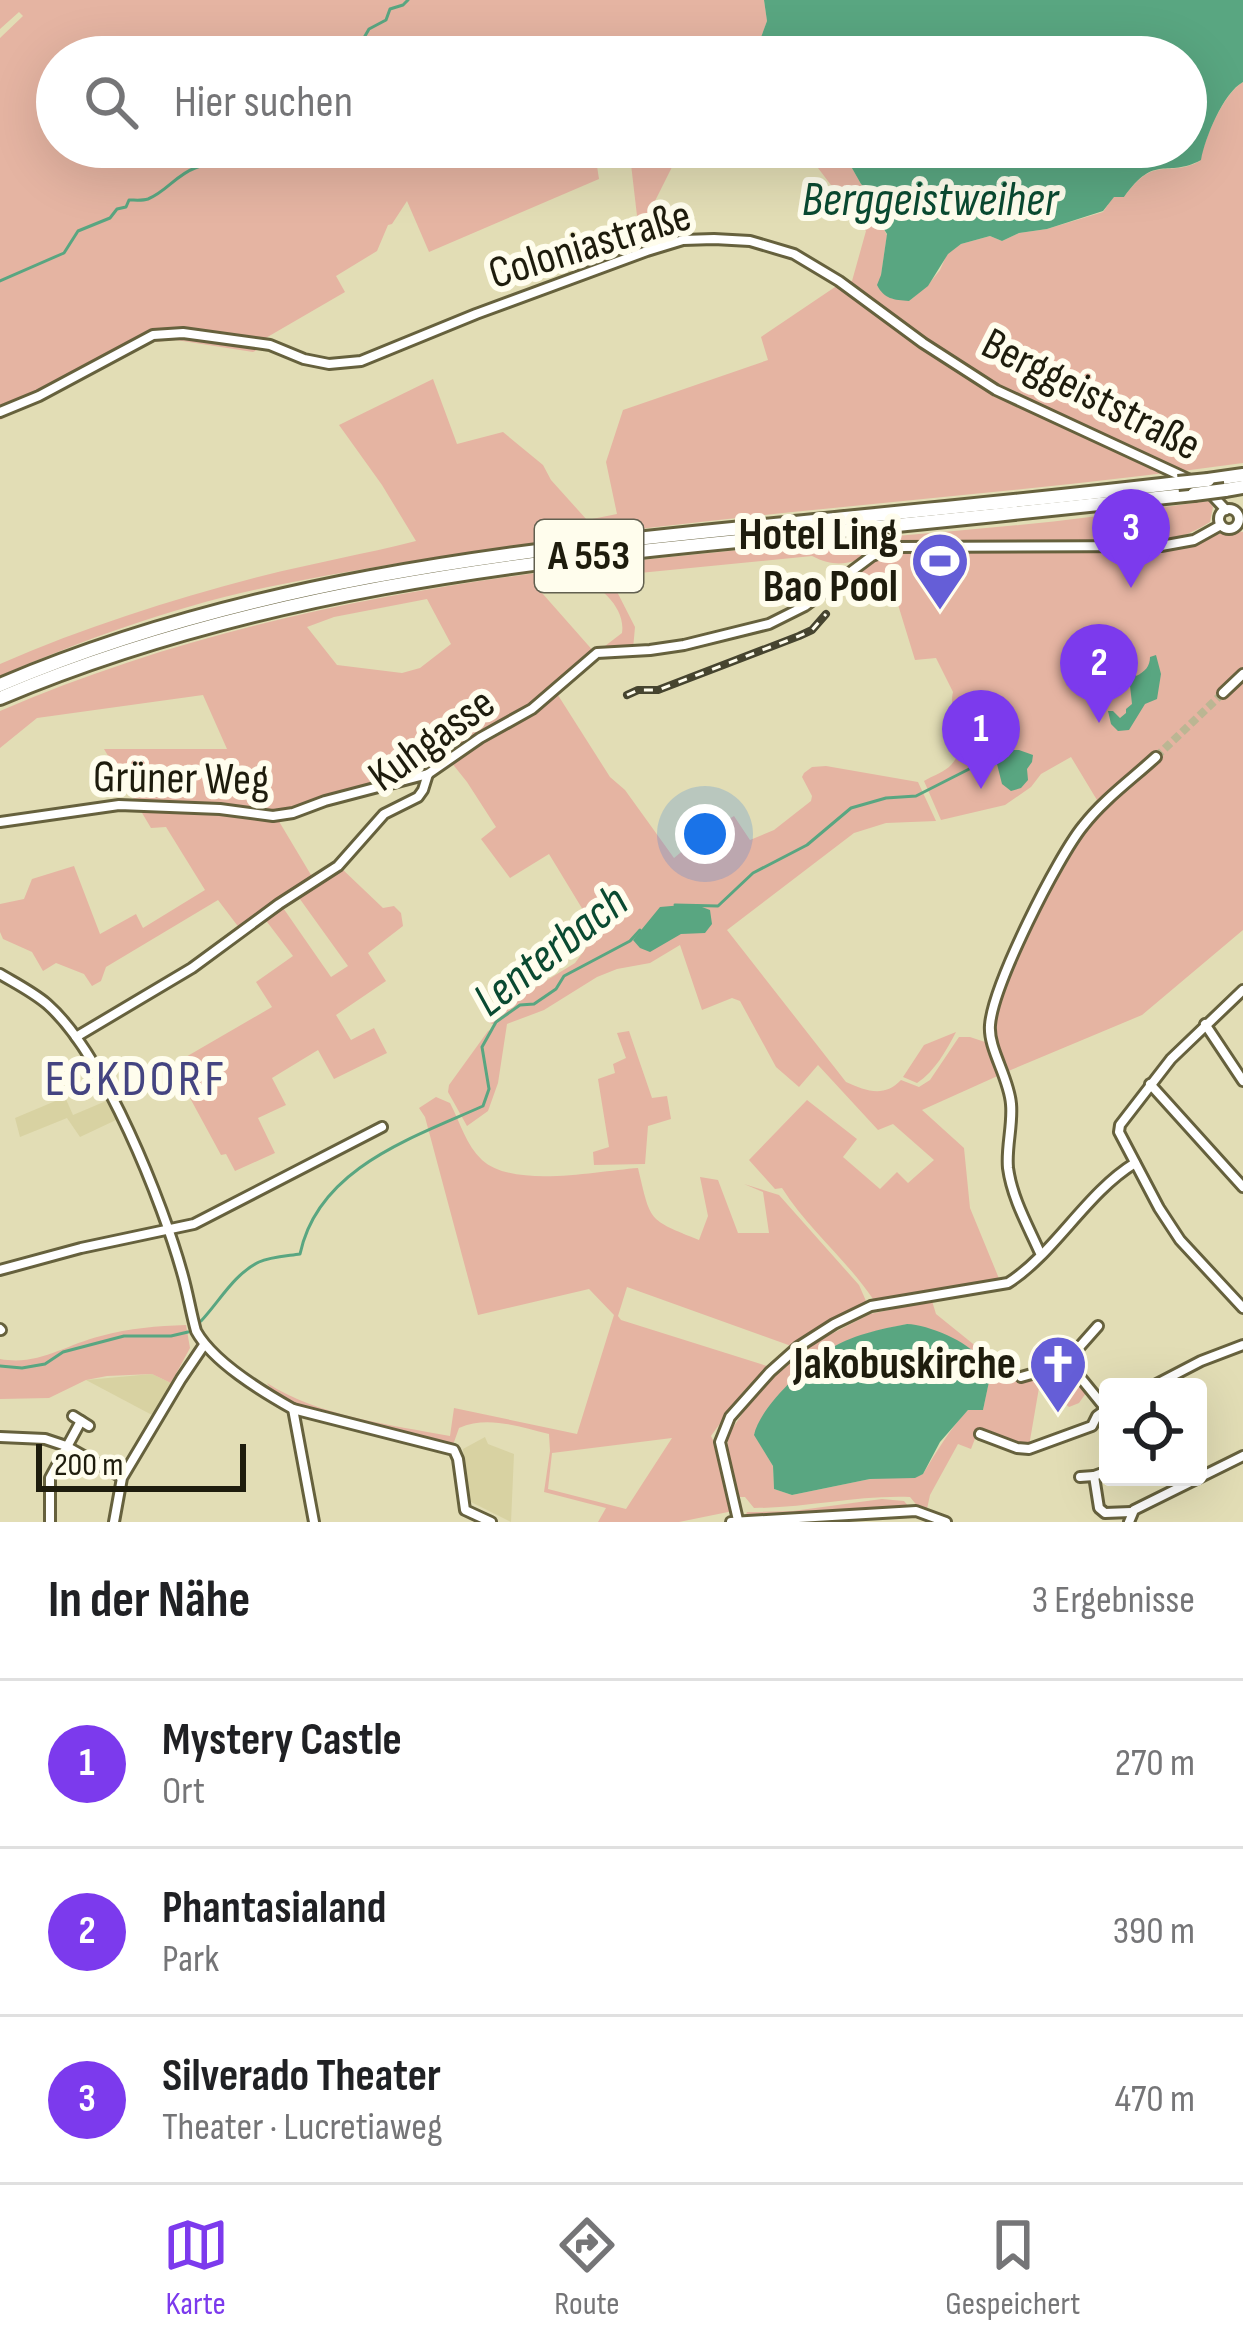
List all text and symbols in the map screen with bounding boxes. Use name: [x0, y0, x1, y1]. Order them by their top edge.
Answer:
search box: [36, 36, 1207, 168]
icon: search: [78, 69, 144, 135]
text: Hier suchen: [174, 75, 353, 130]
water label: Berggeistweiher: [802, 172, 1060, 229]
street label: Coloniastraße: [482, 188, 698, 302]
street label: Berggeiststraße: [972, 316, 1210, 474]
pin: 3: [1092, 489, 1170, 588]
place label: Hotel Ling Bao Pool: [739, 508, 898, 615]
road number: A 553: [535, 520, 643, 592]
sports icon: Hotel Ling Bao Pool: [909, 530, 971, 612]
pin: 2: [1060, 624, 1138, 723]
street label: Kuhgasse: [358, 676, 506, 804]
pin: 1: [942, 690, 1020, 789]
street label: Grüner Weg: [92, 750, 270, 808]
your location: [675, 804, 735, 864]
water label: Lenterbach: [463, 873, 639, 1029]
district label: ECKDORF: [45, 1049, 227, 1110]
church icon: Jakobuskirche: [1027, 1333, 1089, 1415]
place label: Jakobuskirche: [792, 1337, 1016, 1392]
map controls: [1099, 1378, 1207, 1486]
button: locate: [1099, 1378, 1207, 1486]
scale bar: [36, 1438, 246, 1491]
text: 200 m: [54, 1445, 123, 1485]
text: In der Nähe: [48, 1570, 250, 1631]
text: 3 Ergebnisse: [1032, 1577, 1195, 1624]
text: Mystery Castle: [162, 1713, 402, 1768]
text: 1: [79, 1740, 95, 1787]
text: 270 m: [1115, 1740, 1195, 1787]
text: Ort: [162, 1768, 205, 1815]
text: Phantasialand: [162, 1881, 386, 1936]
text: 2: [78, 1908, 96, 1955]
text: 390 m: [1113, 1908, 1195, 1955]
text: Park: [162, 1936, 219, 1983]
text: Silverado Theater: [162, 2049, 441, 2104]
text: 3: [78, 2076, 96, 2123]
text: 470 m: [1115, 2076, 1195, 2123]
text: Theater · Lucretiaweg: [162, 2104, 443, 2151]
tab: Karte: [163, 2212, 229, 2324]
tab: Route: [554, 2212, 620, 2324]
tab: Gespeichert: [945, 2212, 1080, 2324]

